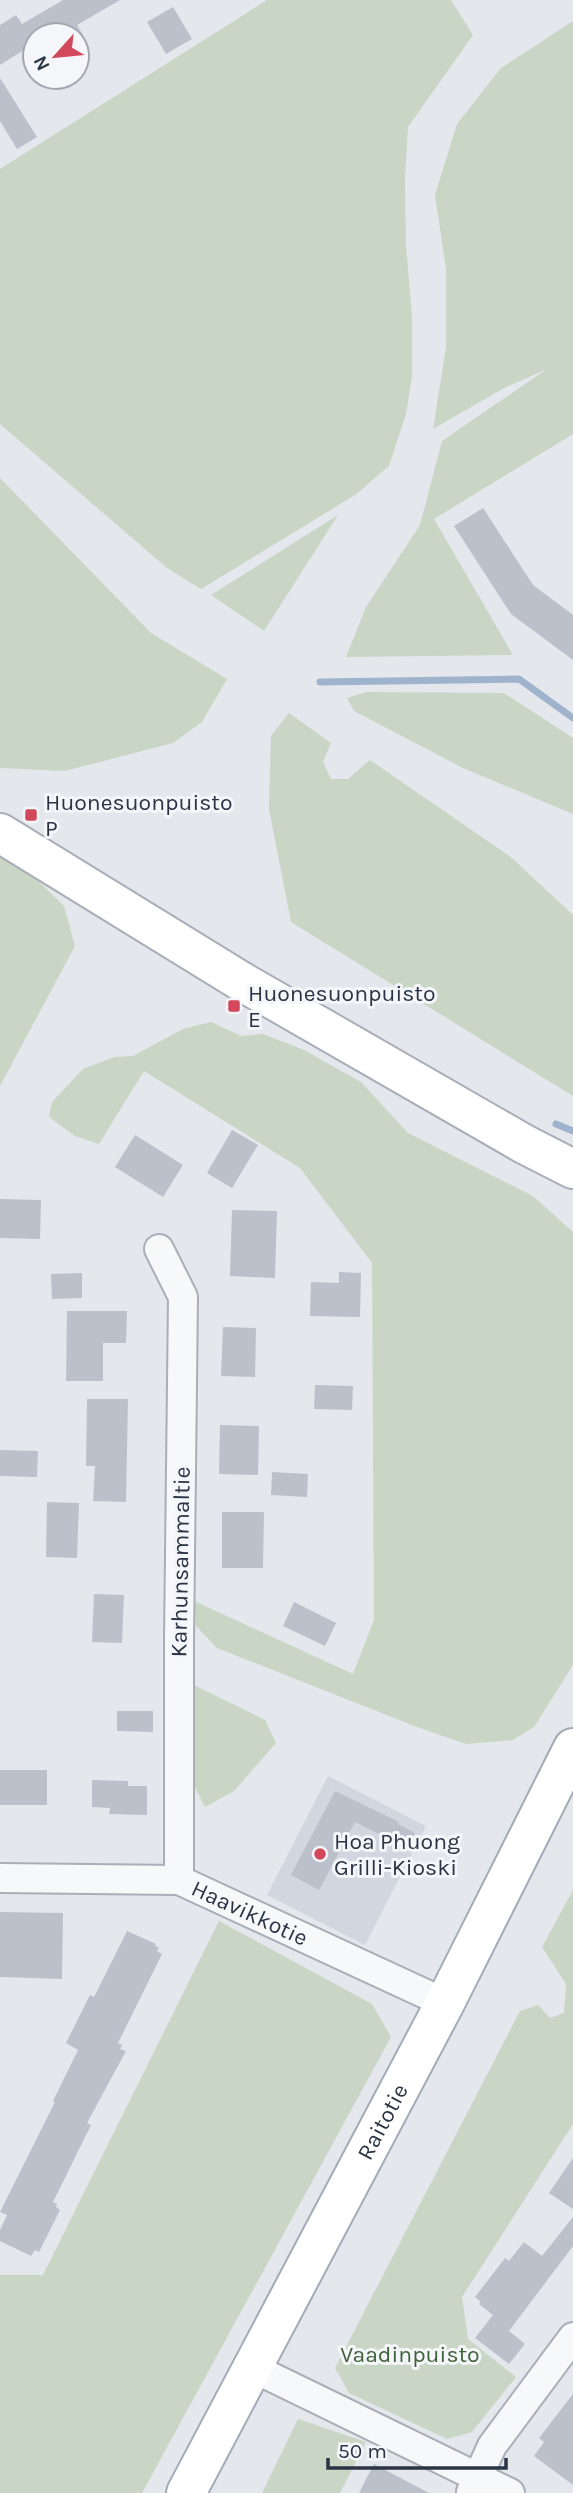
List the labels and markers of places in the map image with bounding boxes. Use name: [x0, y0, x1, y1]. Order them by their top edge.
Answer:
place label: Huonesuonpuisto P: [45, 789, 233, 842]
marker: Huonesuonpuisto P: [23, 807, 39, 823]
place label: Huonesuonpuisto E: [248, 980, 436, 1033]
marker: Huonesuonpuisto E: [226, 998, 242, 1014]
place label: Hoa Phuong Grilli-Kioski: [334, 1828, 460, 1881]
marker: Hoa Phuong Grilli-Kioski: [312, 1846, 328, 1862]

